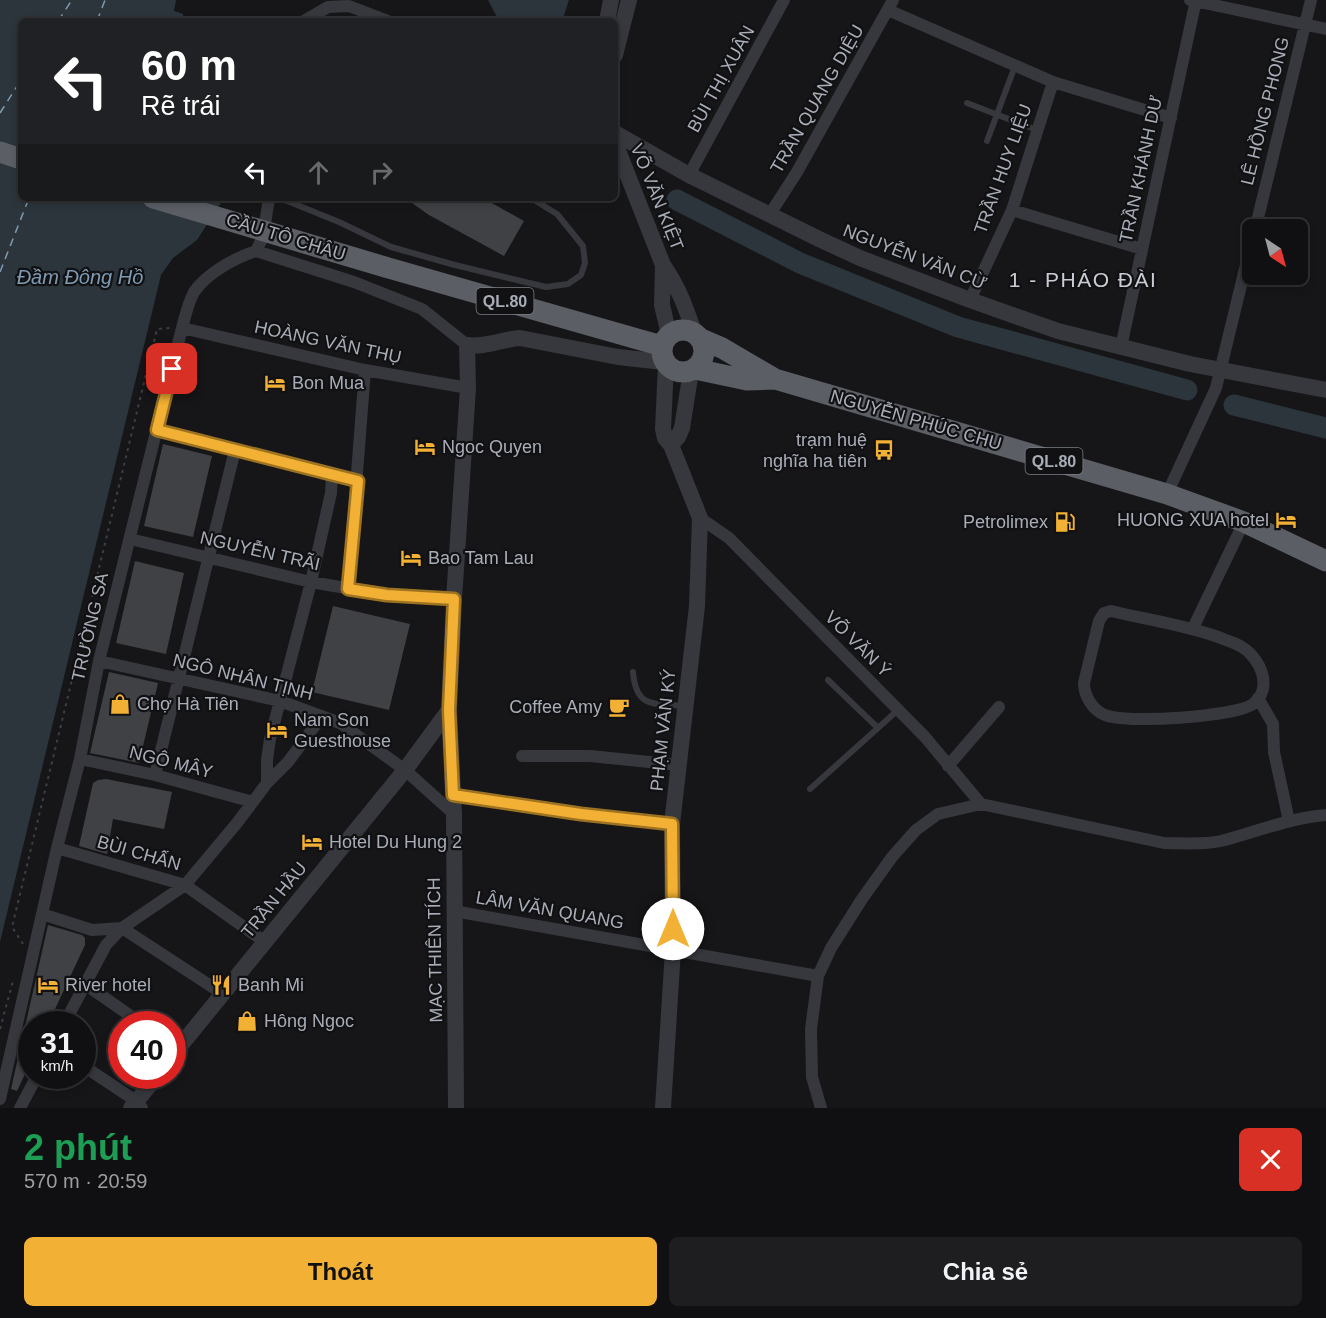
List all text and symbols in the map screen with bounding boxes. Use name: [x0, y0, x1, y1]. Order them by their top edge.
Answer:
street label: TRẦN QUANG DIỆU: [765, 21, 868, 177]
street label: BÙI THỊ XUÂN: [683, 22, 759, 136]
street label: LÊ HỒNG PHONG: [1236, 35, 1293, 187]
icon: left: [42, 42, 120, 120]
text: 60 m: [141, 42, 237, 89]
text: Rẽ trái: [141, 91, 221, 121]
street label: TRẦN KHÁNH DƯ: [1115, 93, 1166, 245]
street label: TRẦN HUY LIỆU: [969, 101, 1036, 237]
street label: VÕ VĂN KIỆT: [627, 140, 688, 253]
icon: left: [239, 156, 272, 189]
icon: ahead: [302, 156, 335, 189]
icon: right: [365, 156, 398, 189]
street label: CẦU TÔ CHÂU: [224, 208, 348, 265]
street label: NGUYỄN VĂN CỪ: [840, 219, 990, 294]
north arrow: [1242, 219, 1308, 285]
map controls: [1242, 219, 1308, 285]
water label: Đầm Đông Hồ: [17, 266, 143, 288]
district label: 1 - PHÁO ĐÀI: [1009, 268, 1157, 291]
road number: QL.80: [476, 288, 534, 314]
street label: HOÀNG VĂN THỤ: [253, 317, 403, 367]
pin: [146, 343, 197, 394]
icon: arrive: [155, 352, 188, 385]
hotel icon: Bon Mua: [263, 371, 287, 395]
place label: Bon Mua: [292, 373, 365, 393]
street label: NGUYỄN PHÚC CHU: [828, 385, 1004, 454]
place label: trạm huệ nghĩa ha tiên: [763, 430, 867, 471]
hotel icon: Ngoc Quyen: [413, 435, 437, 459]
place label: Ngoc Quyen: [442, 437, 542, 457]
bus stop icon: trạm huệ nghĩa ha tiên: [872, 438, 896, 462]
road number: QL.80: [1026, 448, 1082, 474]
hotel icon: HUONG XUA hotel: [1274, 508, 1298, 532]
fuel station icon: Petrolimex: [1053, 510, 1077, 534]
place label: HUONG XUA hotel: [1117, 510, 1269, 530]
place label: Petrolimex: [963, 512, 1048, 532]
street label: NGUYỄN TRÃI: [198, 526, 322, 575]
hotel icon: Bao Tam Lau: [399, 546, 423, 570]
place label: Bao Tam Lau: [428, 548, 534, 568]
street label: TRƯỜNG SA: [67, 571, 112, 683]
street label: VÕ VĂN Ý: [821, 606, 896, 681]
street label: NGÔ NHÂN TỊNH: [171, 649, 315, 704]
street label: PHẠM VĂN KÝ: [647, 668, 679, 792]
shop icon: Chợ Hà Tiên: [108, 692, 132, 716]
place label: Chợ Hà Tiên: [137, 694, 239, 714]
cafe icon: Coffee Amy: [607, 695, 631, 719]
place label: Coffee Amy: [509, 697, 602, 717]
place label: Nam Son Guesthouse: [294, 710, 391, 751]
hotel icon: Nam Son Guesthouse: [265, 718, 289, 742]
street label: NGÔ MÂY: [127, 741, 215, 782]
hotel icon: Hotel Du Hung 2: [300, 830, 324, 854]
street label: BÙI CHẤN: [95, 831, 183, 874]
place label: Hotel Du Hung 2: [329, 832, 462, 852]
street label: TRẦN HẦU: [236, 857, 311, 942]
street label: MẠC THIÊN TÍCH: [424, 877, 446, 1023]
street label: LÂM VĂN QUANG: [474, 887, 626, 933]
position arrow: [641, 897, 705, 961]
hotel icon: River hotel: [36, 973, 60, 997]
restaurant icon: Banh Mi: [209, 973, 233, 997]
place label: River hotel: [65, 975, 151, 995]
place label: Banh Mi: [238, 975, 304, 995]
shop icon: Hông Ngoc: [235, 1009, 259, 1033]
speed limit sign: 40: [108, 1011, 186, 1089]
place label: Hông Ngoc: [264, 1011, 354, 1031]
text: 31: [40, 1026, 74, 1059]
text: km/h: [41, 1057, 73, 1074]
text: 2 phút: [24, 1127, 132, 1168]
button: close: [1239, 1128, 1302, 1191]
text: 570 m · 20:59: [24, 1170, 147, 1192]
button: Thoát: [24, 1237, 657, 1306]
button: Chia sẻ: [669, 1237, 1302, 1306]

